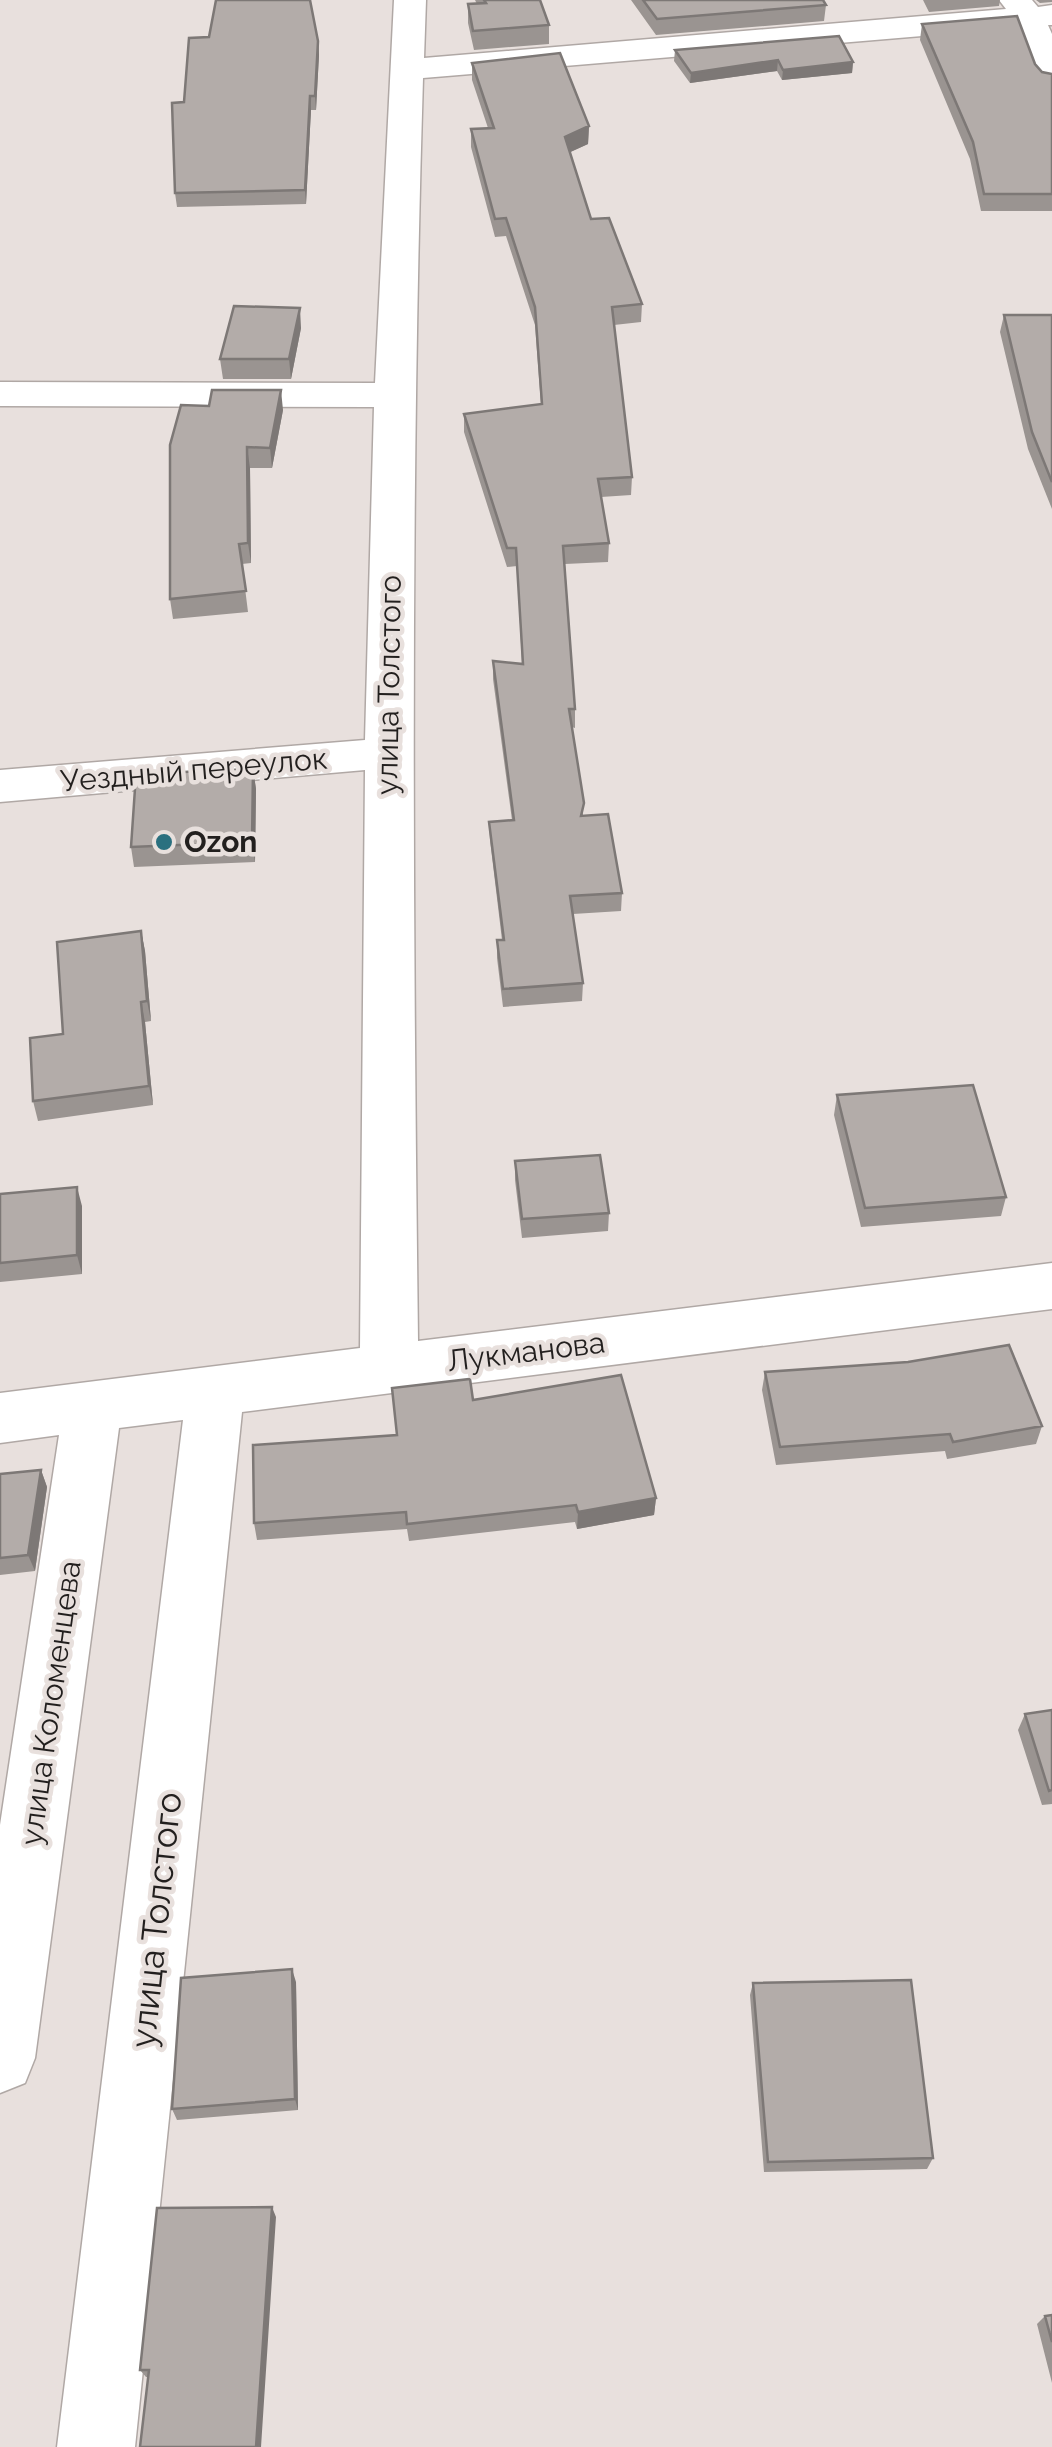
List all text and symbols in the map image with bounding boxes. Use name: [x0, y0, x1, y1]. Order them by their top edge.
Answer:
street label: улица Толстого: [369, 575, 408, 795]
street label: Уездный переулок: [59, 740, 329, 799]
place label: Ozon: [184, 824, 257, 859]
marker: Ozon: [153, 831, 175, 853]
street label: Лукманова: [445, 1324, 607, 1379]
street label: улица Коломенцева: [13, 1558, 88, 1847]
street label: улица Толстого: [122, 1790, 189, 2050]

